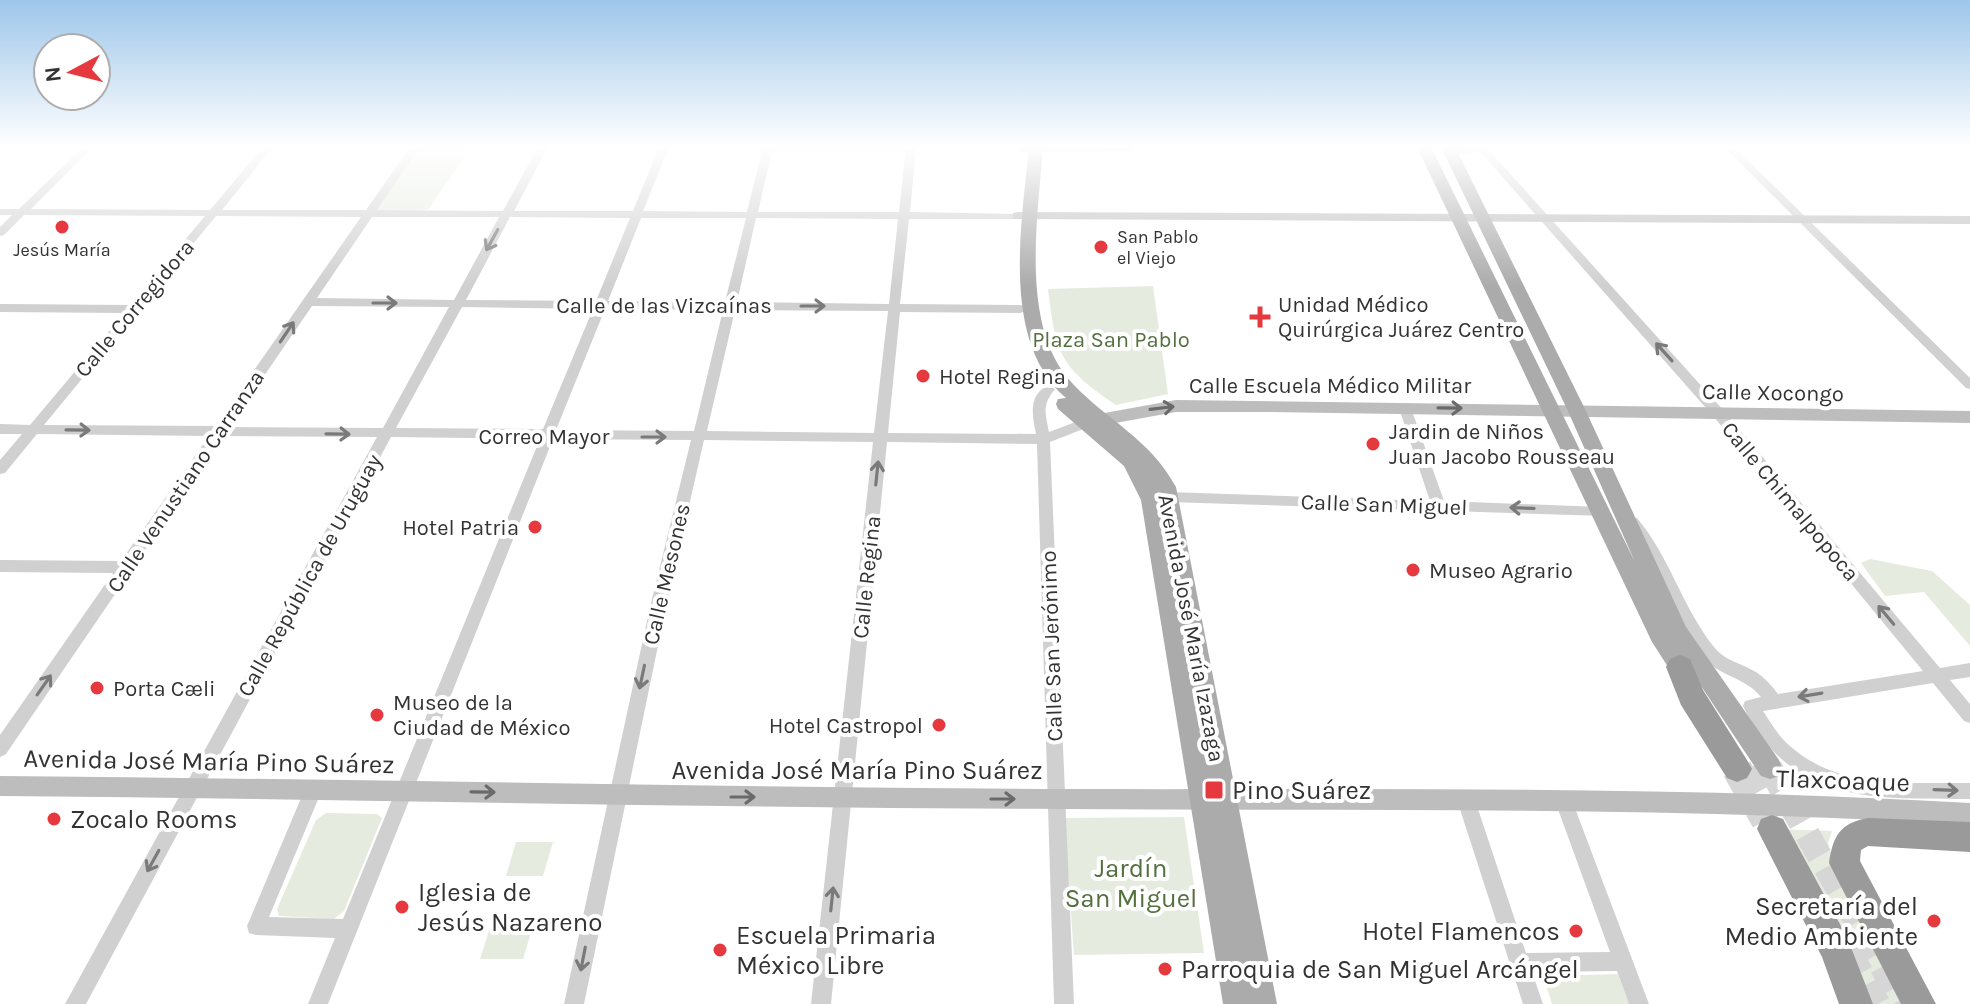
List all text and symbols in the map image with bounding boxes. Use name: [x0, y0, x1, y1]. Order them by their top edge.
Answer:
north arrow: [32, 32, 112, 112]
text: N: [39, 65, 67, 84]
marker: Jesús María: [53, 218, 71, 236]
place label: San Pablo el Viejo: [1117, 226, 1198, 269]
one-way arrow: [484, 227, 499, 251]
street label: Calle Corregidora: [70, 235, 200, 383]
marker: San Pablo el Viejo: [1092, 238, 1110, 256]
place label: Jesús María: [13, 239, 111, 261]
place label: Unidad Médico Quirúrgica Juárez Centro: [1278, 292, 1524, 343]
street label: Calle de las Vizcaínas: [556, 293, 772, 319]
one-way arrow: [371, 295, 398, 311]
one-way arrow: [799, 299, 826, 314]
marker: Unidad Médico Quirúrgica Juárez Centro: [1249, 306, 1271, 328]
one-way arrow: [279, 322, 295, 344]
park label: Plaza San Pablo: [1032, 327, 1190, 353]
one-way arrow: [1655, 343, 1673, 363]
place label: Hotel Regina: [939, 364, 1066, 390]
street label: Calle Venustiano Carranza: [102, 365, 270, 598]
marker: Hotel Regina: [914, 367, 932, 385]
street label: Calle Escuela Médico Militar: [1189, 373, 1471, 399]
street label: Calle Xocongo: [1702, 379, 1844, 407]
one-way arrow: [1149, 400, 1174, 415]
one-way arrow: [1436, 400, 1463, 416]
street label: Calle Chimalpopoca: [1716, 417, 1864, 587]
place label: Jardin de Niños Juan Jacobo Rousseau: [1389, 419, 1615, 470]
one-way arrow: [64, 422, 91, 438]
street label: Correo Mayor: [479, 424, 610, 450]
one-way arrow: [324, 426, 351, 442]
one-way arrow: [640, 429, 667, 445]
marker: Jardin de Niños Juan Jacobo Rousseau: [1364, 435, 1382, 453]
street label: Calle República de Uruguay: [232, 450, 387, 701]
one-way arrow: [870, 460, 885, 487]
street label: Calle San Miguel: [1300, 489, 1468, 521]
street label: Avenida José María Izazaga: [1152, 492, 1230, 764]
street label: Calle Mesones: [638, 501, 696, 647]
one-way arrow: [1509, 501, 1536, 516]
street label: Calle Regina: [848, 514, 886, 640]
place label: Hotel Patria: [402, 515, 519, 541]
marker: Hotel Patria: [526, 518, 544, 536]
street label: Calle San Jerónimo: [1036, 550, 1068, 742]
place label: Museo Agrario: [1429, 558, 1573, 584]
marker: Museo Agrario: [1404, 561, 1422, 579]
one-way arrow: [1877, 605, 1895, 625]
one-way arrow: [634, 664, 649, 689]
one-way arrow: [36, 675, 52, 697]
place label: Porta Cæli: [113, 676, 216, 702]
marker: Porta Cæli: [88, 679, 106, 697]
one-way arrow: [1798, 688, 1823, 703]
place label: Museo de la Ciudad de México: [393, 690, 570, 741]
marker: Museo de la Ciudad de México: [368, 706, 386, 724]
place label: Hotel Castropol: [769, 713, 923, 739]
marker: Hotel Castropol: [930, 716, 948, 734]
street label: Avenida José María Pino Suárez: [23, 743, 395, 780]
street label: Avenida José María Pino Suárez: [671, 755, 1043, 786]
street label: Tlaxcoaque: [1775, 763, 1911, 798]
place label: Pino Suárez: [1232, 775, 1371, 806]
marker: Pino Suárez: [1203, 779, 1225, 801]
one-way arrow: [1932, 782, 1959, 798]
one-way arrow: [469, 784, 496, 800]
one-way arrow: [729, 789, 756, 805]
one-way arrow: [989, 791, 1016, 807]
place label: Zocalo Rooms: [70, 804, 237, 835]
marker: Zocalo Rooms: [45, 810, 63, 828]
one-way arrow: [144, 849, 160, 872]
park label: Jardín San Miguel: [1065, 853, 1197, 914]
place label: Iglesia de Jesús Nazareno: [418, 877, 602, 938]
one-way arrow: [825, 886, 840, 913]
place label: Secretaría del Medio Ambiente: [1725, 891, 1918, 952]
marker: Iglesia de Jesús Nazareno: [393, 898, 411, 916]
marker: Secretaría del Medio Ambiente: [1925, 912, 1943, 930]
place label: Hotel Flamencos: [1362, 916, 1560, 947]
place label: Escuela Primaria México Libre: [736, 920, 936, 981]
marker: Hotel Flamencos: [1567, 922, 1585, 940]
marker: Escuela Primaria México Libre: [711, 941, 729, 959]
one-way arrow: [575, 946, 590, 971]
place label: Parroquia de San Miguel Arcángel: [1181, 954, 1579, 985]
marker: Parroquia de San Miguel Arcángel: [1156, 960, 1174, 978]

